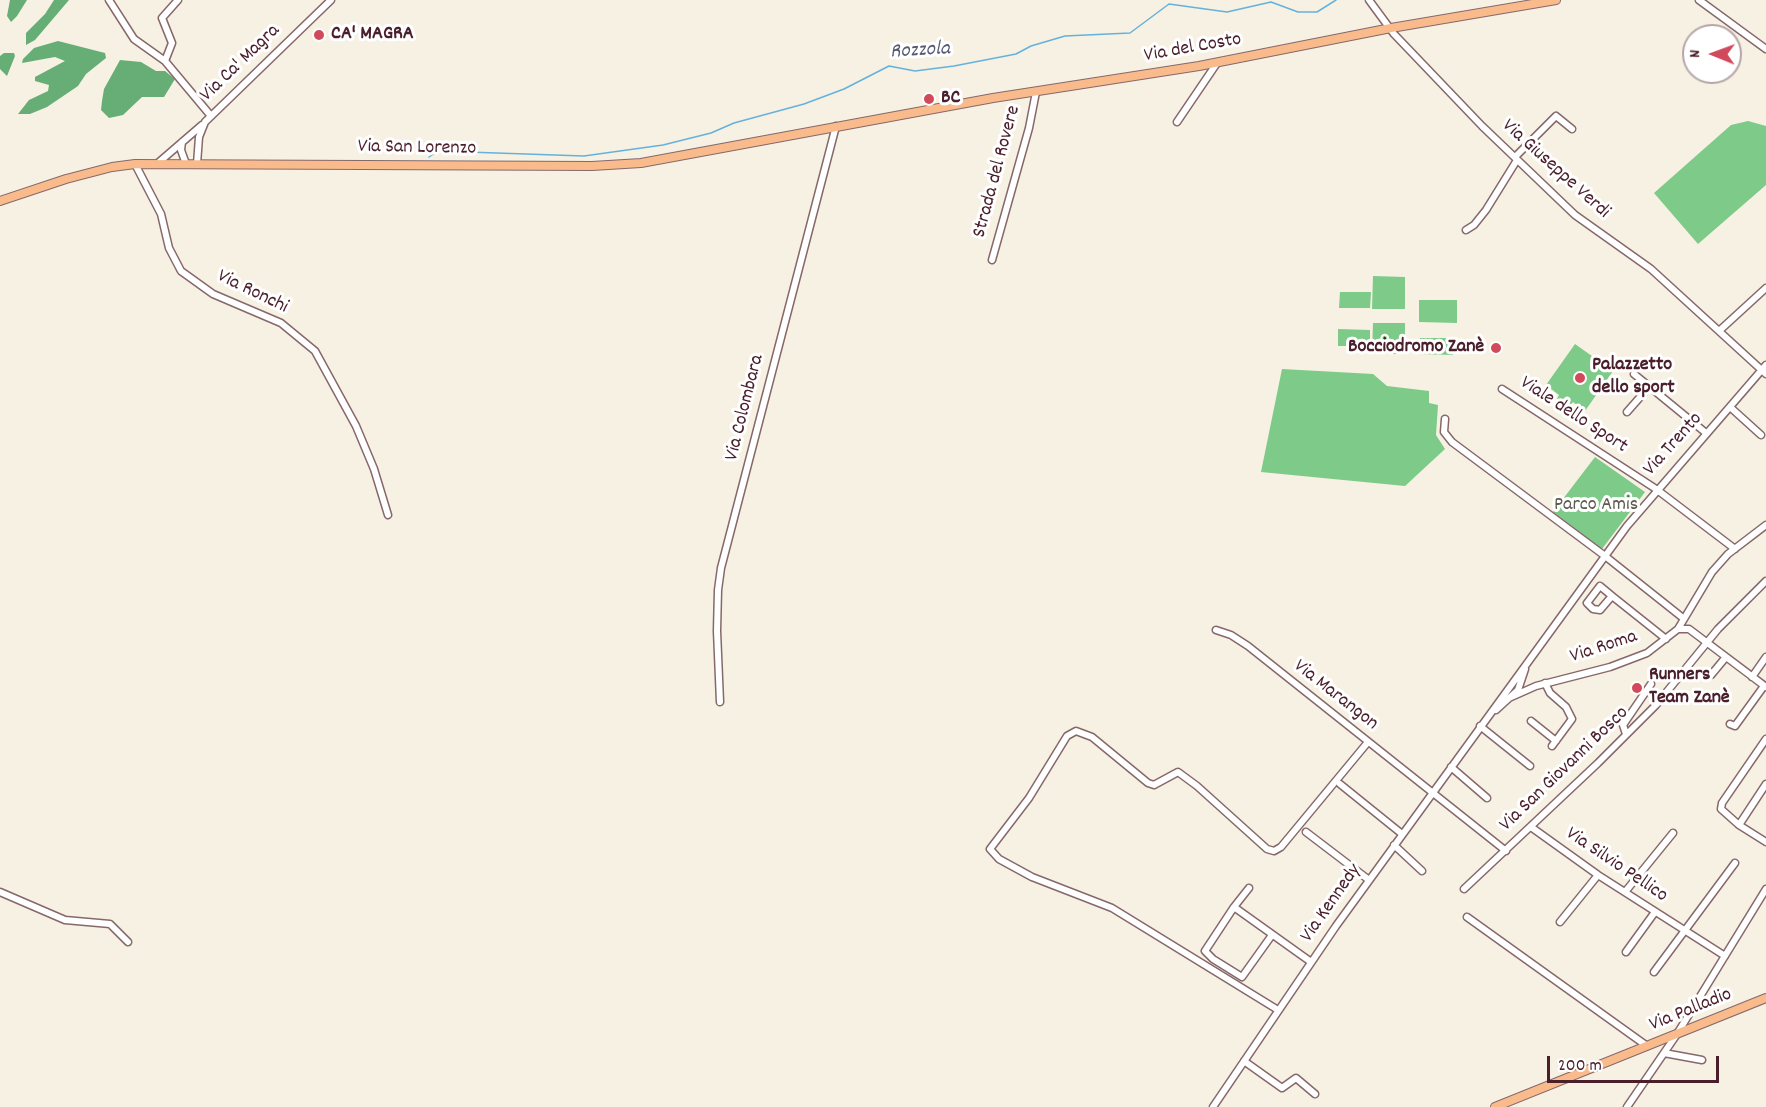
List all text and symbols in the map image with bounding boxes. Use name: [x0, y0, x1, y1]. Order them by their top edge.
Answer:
street label: Via Ca' Magra: [196, 20, 286, 108]
place label: CA' MAGRA: [331, 23, 414, 47]
north arrow: [1682, 24, 1742, 84]
marker: CA' MAGRA: [312, 28, 326, 42]
street label: Via del Costo: [1143, 29, 1243, 69]
water label: Rozzola: [890, 38, 950, 66]
text: N: [1684, 50, 1707, 58]
place label: BC: [941, 87, 960, 111]
marker: BC: [922, 92, 936, 106]
street label: Strada del Rovere: [969, 103, 1027, 241]
street label: Via Giuseppe Verdi: [1496, 115, 1614, 225]
street label: Via San Lorenzo: [358, 136, 476, 162]
street label: Via Ronchi: [213, 266, 291, 320]
place label: Bocciodromo Zanè: [1348, 336, 1484, 360]
marker: Bocciodromo Zanè: [1489, 341, 1503, 355]
street label: Via Colombara: [721, 353, 771, 463]
place label: Palazzetto dello sport: [1592, 354, 1675, 401]
marker: Palazzetto dello sport: [1573, 371, 1587, 385]
street label: Viale dello Sport: [1515, 372, 1631, 460]
street label: Via Trento: [1639, 408, 1709, 482]
park label: Parco Amis: [1554, 494, 1638, 518]
street label: Via Roma: [1567, 626, 1641, 670]
street label: Via Marangon: [1288, 655, 1382, 737]
place label: Runners Team Zanè: [1649, 664, 1730, 711]
marker: Runners Team Zanè: [1630, 681, 1644, 695]
street label: Via San Giovanni Bosco: [1495, 702, 1635, 838]
street label: Via Silvio Pellico: [1560, 823, 1672, 909]
street label: Via Kennedy: [1296, 860, 1368, 948]
street label: Via Palladio: [1646, 984, 1736, 1038]
scale bar: [1550, 1044, 1722, 1082]
text: 200 m: [1558, 1054, 1602, 1079]

